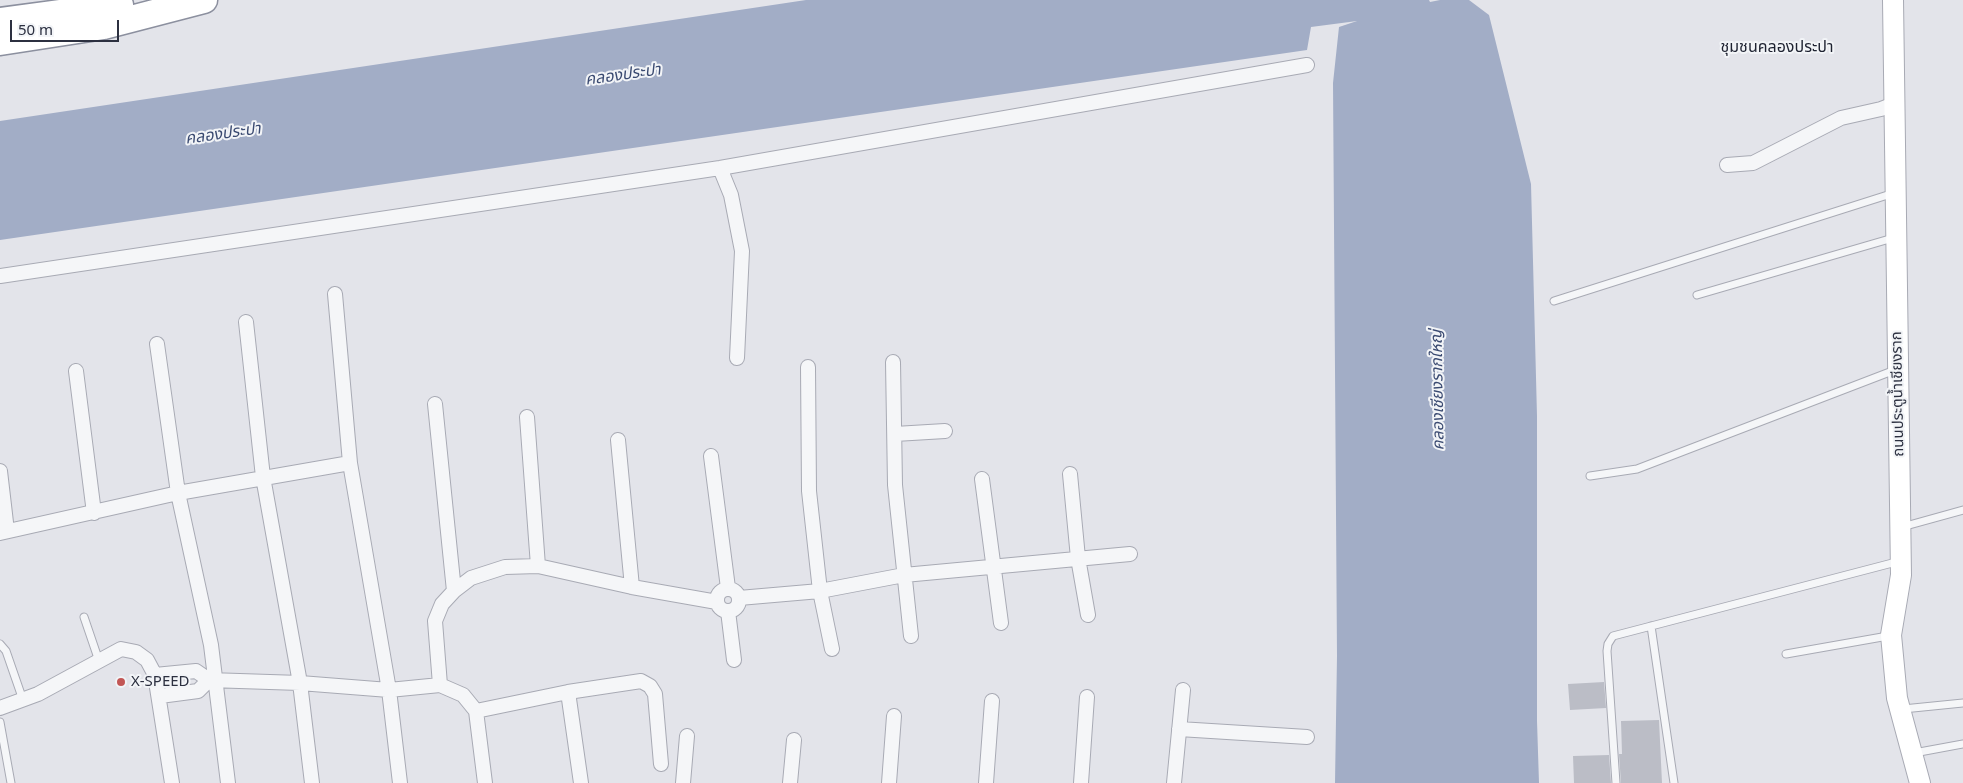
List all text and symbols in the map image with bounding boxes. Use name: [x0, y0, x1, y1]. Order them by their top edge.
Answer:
scale bar: [12, 10, 121, 42]
text: 50 m: [18, 19, 53, 39]
district label: ชุมชนคลองประปา: [1720, 37, 1834, 57]
water label: คลองประปา: [584, 60, 662, 90]
water label: คลองประปา: [184, 119, 262, 149]
water label: คลองเชียงรากใหญ่: [1427, 330, 1449, 450]
street label: ถนนประตูน้ำเชียงราก: [1888, 331, 1908, 457]
place label: X-SPEED: [131, 673, 190, 691]
marker: X-SPEED: [115, 676, 127, 688]

